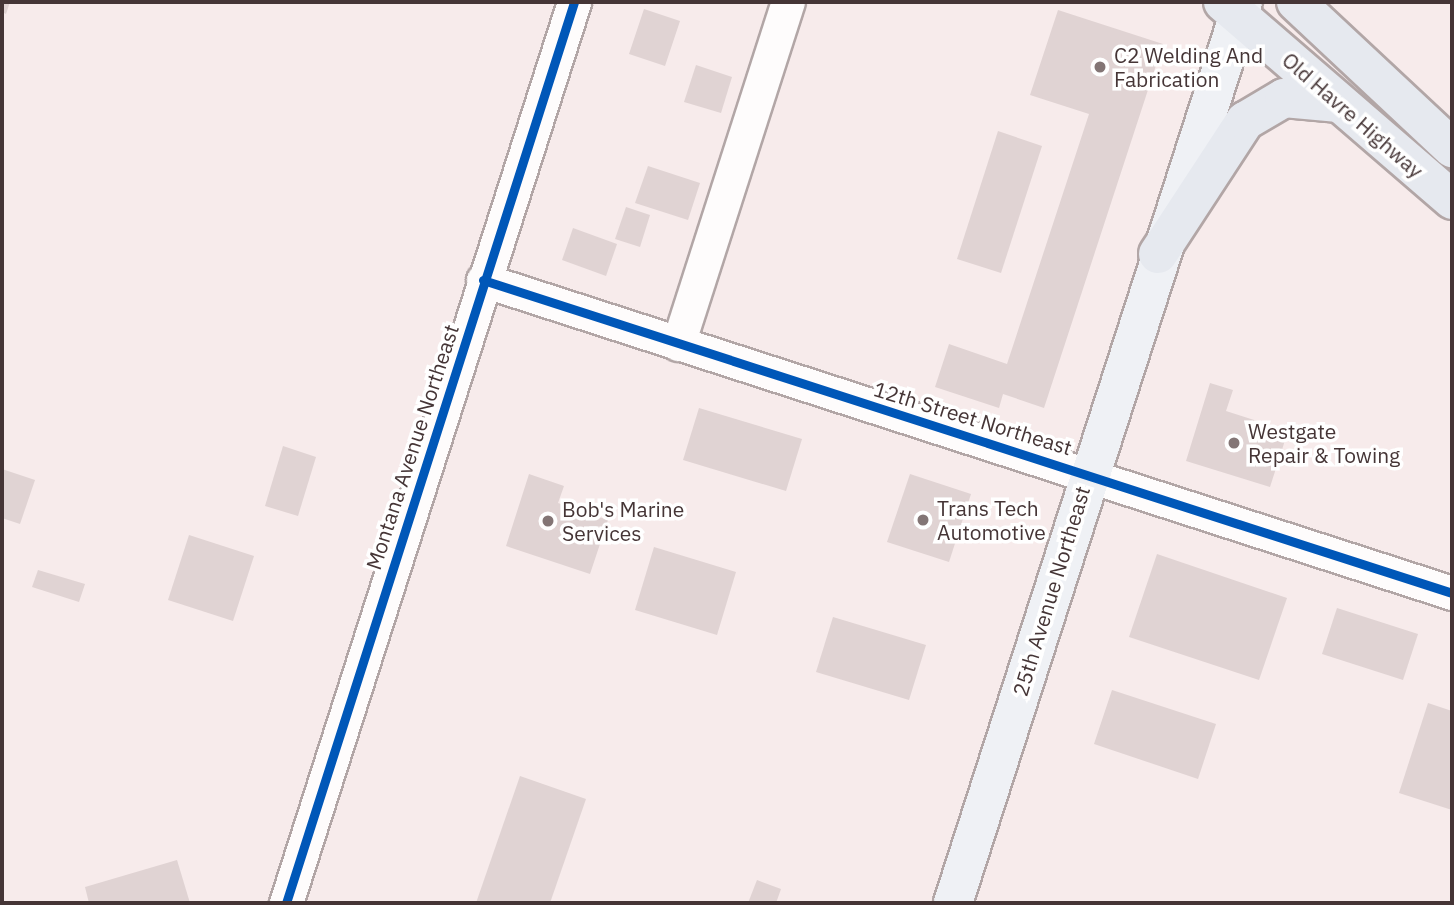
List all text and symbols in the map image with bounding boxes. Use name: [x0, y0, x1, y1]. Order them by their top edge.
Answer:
place label: C2 Welding And Fabrication: [1114, 42, 1263, 92]
street label: Old Havre Highway: [1277, 47, 1429, 183]
marker: C2 Welding And Fabrication: [1092, 59, 1108, 75]
street label: Montana Avenue Northeast: [360, 321, 464, 573]
street label: 12th Street Northeast: [871, 376, 1075, 460]
place label: Westgate Repair & Towing: [1248, 418, 1400, 468]
marker: Westgate Repair & Towing: [1226, 435, 1242, 451]
street label: 25th Avenue Northeast: [1007, 483, 1095, 699]
place label: Trans Tech Automotive: [937, 495, 1046, 545]
place label: Bob's Marine Services: [562, 496, 684, 546]
marker: Trans Tech Automotive: [915, 512, 931, 528]
marker: Bob's Marine Services: [540, 513, 556, 529]

